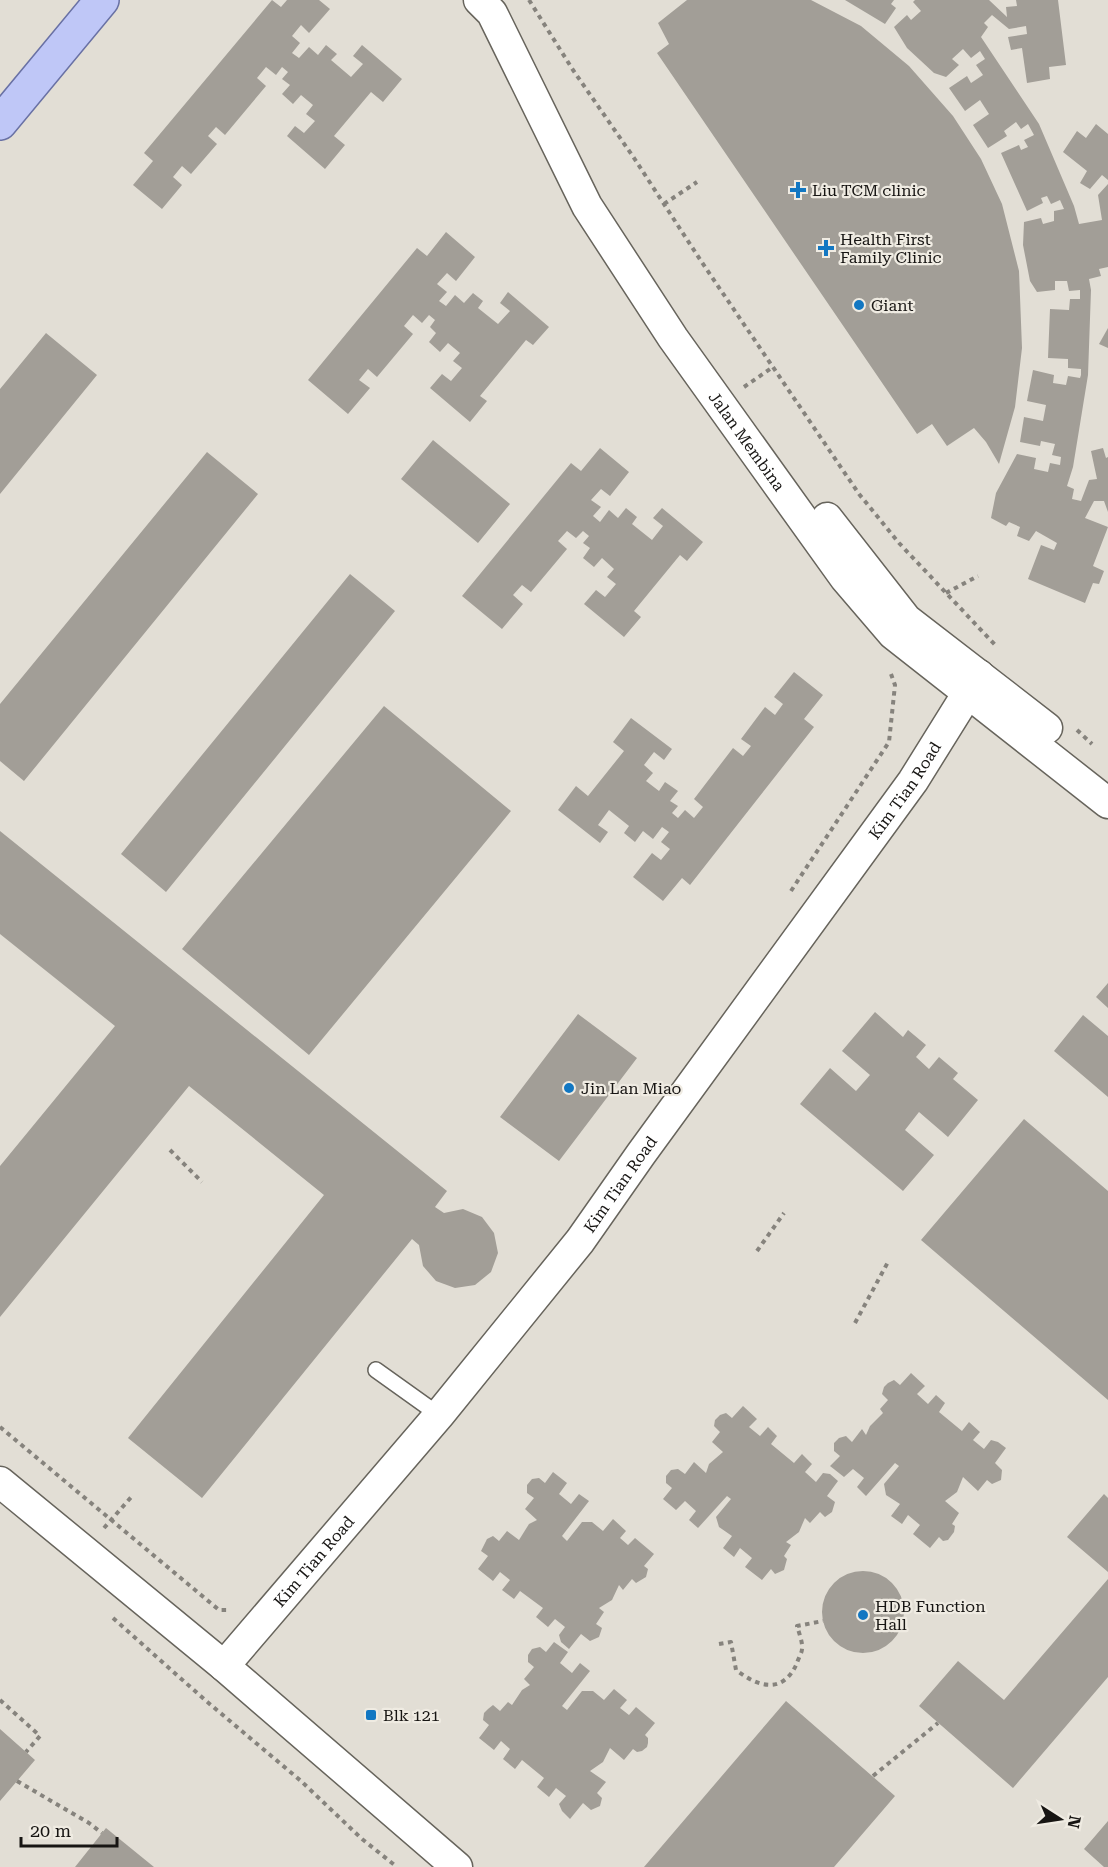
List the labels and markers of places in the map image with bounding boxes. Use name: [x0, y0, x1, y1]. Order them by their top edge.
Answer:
marker: Liu TCM clinic: [789, 181, 807, 199]
place label: Liu TCM clinic: [812, 181, 926, 200]
place label: Health First Family Clinic: [840, 230, 942, 267]
marker: Health First Family Clinic: [817, 239, 835, 257]
place label: Giant: [871, 296, 913, 315]
marker: Giant: [852, 298, 866, 312]
place label: Jin Lan Miao: [581, 1079, 681, 1098]
marker: Jin Lan Miao: [562, 1081, 576, 1095]
place label: HDB Function Hall: [875, 1597, 986, 1634]
marker: HDB Function Hall: [856, 1608, 870, 1622]
place label: Blk 121: [383, 1706, 440, 1725]
marker: Blk 121: [364, 1708, 378, 1722]

